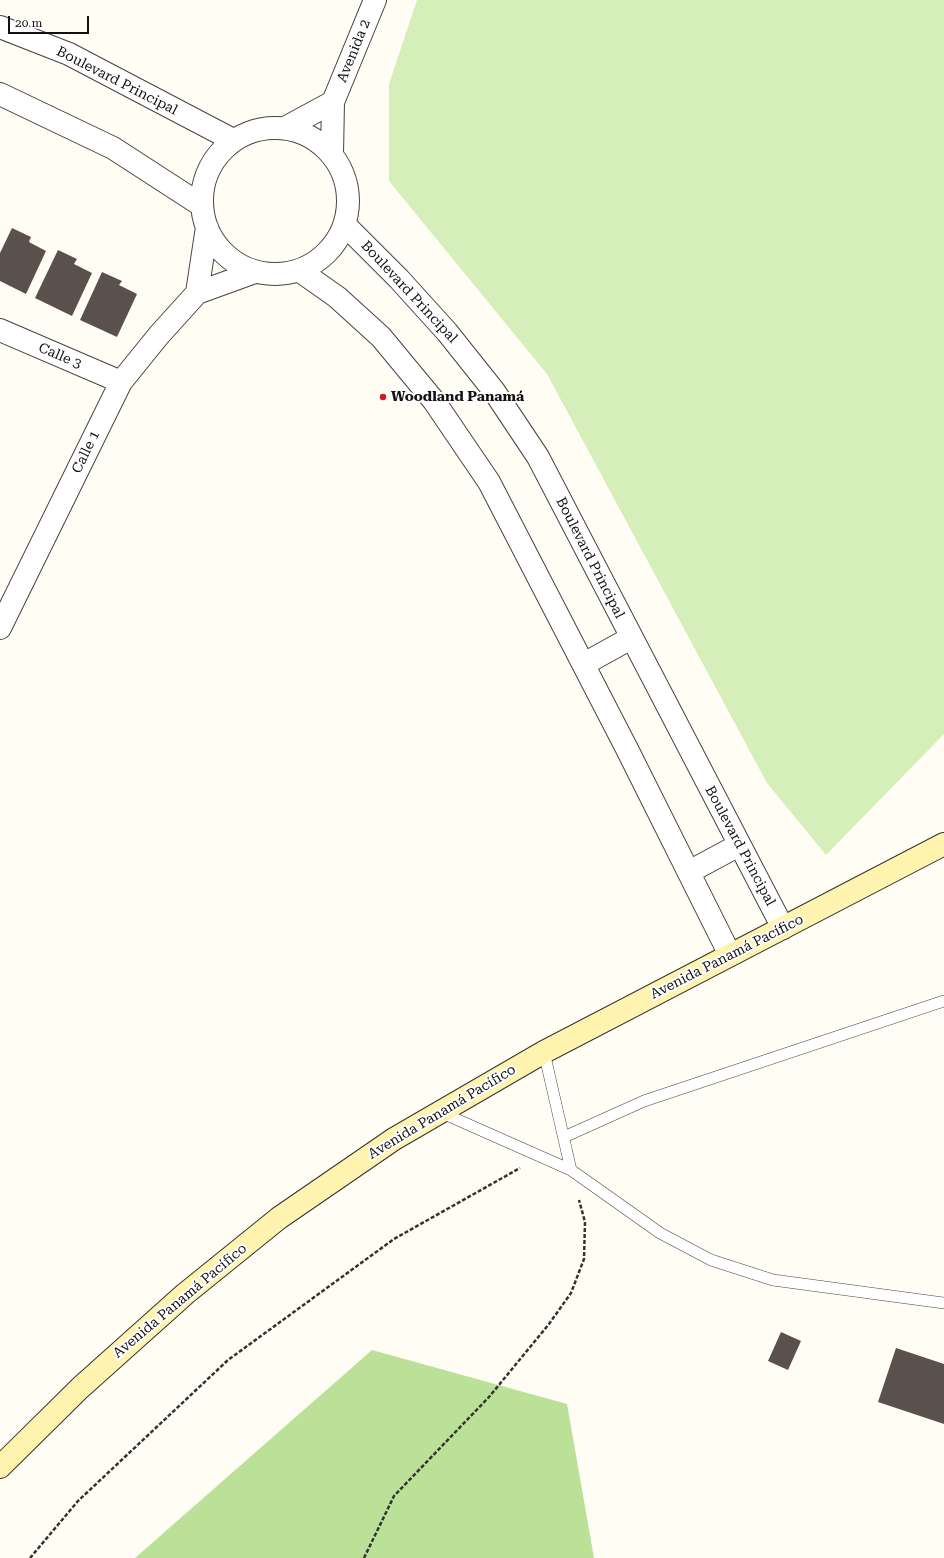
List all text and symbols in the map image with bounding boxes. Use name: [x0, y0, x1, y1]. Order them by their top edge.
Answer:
scale bar: [10, 8, 91, 34]
text: 20 m: [15, 16, 42, 30]
street label: Avenida 2: [334, 17, 374, 85]
street label: Boulevard Principal: [54, 43, 180, 119]
street label: Boulevard Principal: [357, 237, 461, 347]
street label: Calle 3: [36, 339, 84, 373]
place label: Woodland Panamá: [391, 389, 524, 405]
marker: Woodland Panamá: [378, 392, 388, 402]
street label: Calle 1: [69, 428, 103, 476]
street label: Boulevard Principal: [552, 495, 628, 621]
street label: Boulevard Principal: [701, 783, 779, 909]
street label: Avenida Panamá Pacífico: [648, 911, 806, 1003]
street label: Avenida Panamá Pacífico: [365, 1061, 519, 1163]
street label: Avenida Panamá Pacífico: [110, 1240, 250, 1362]

